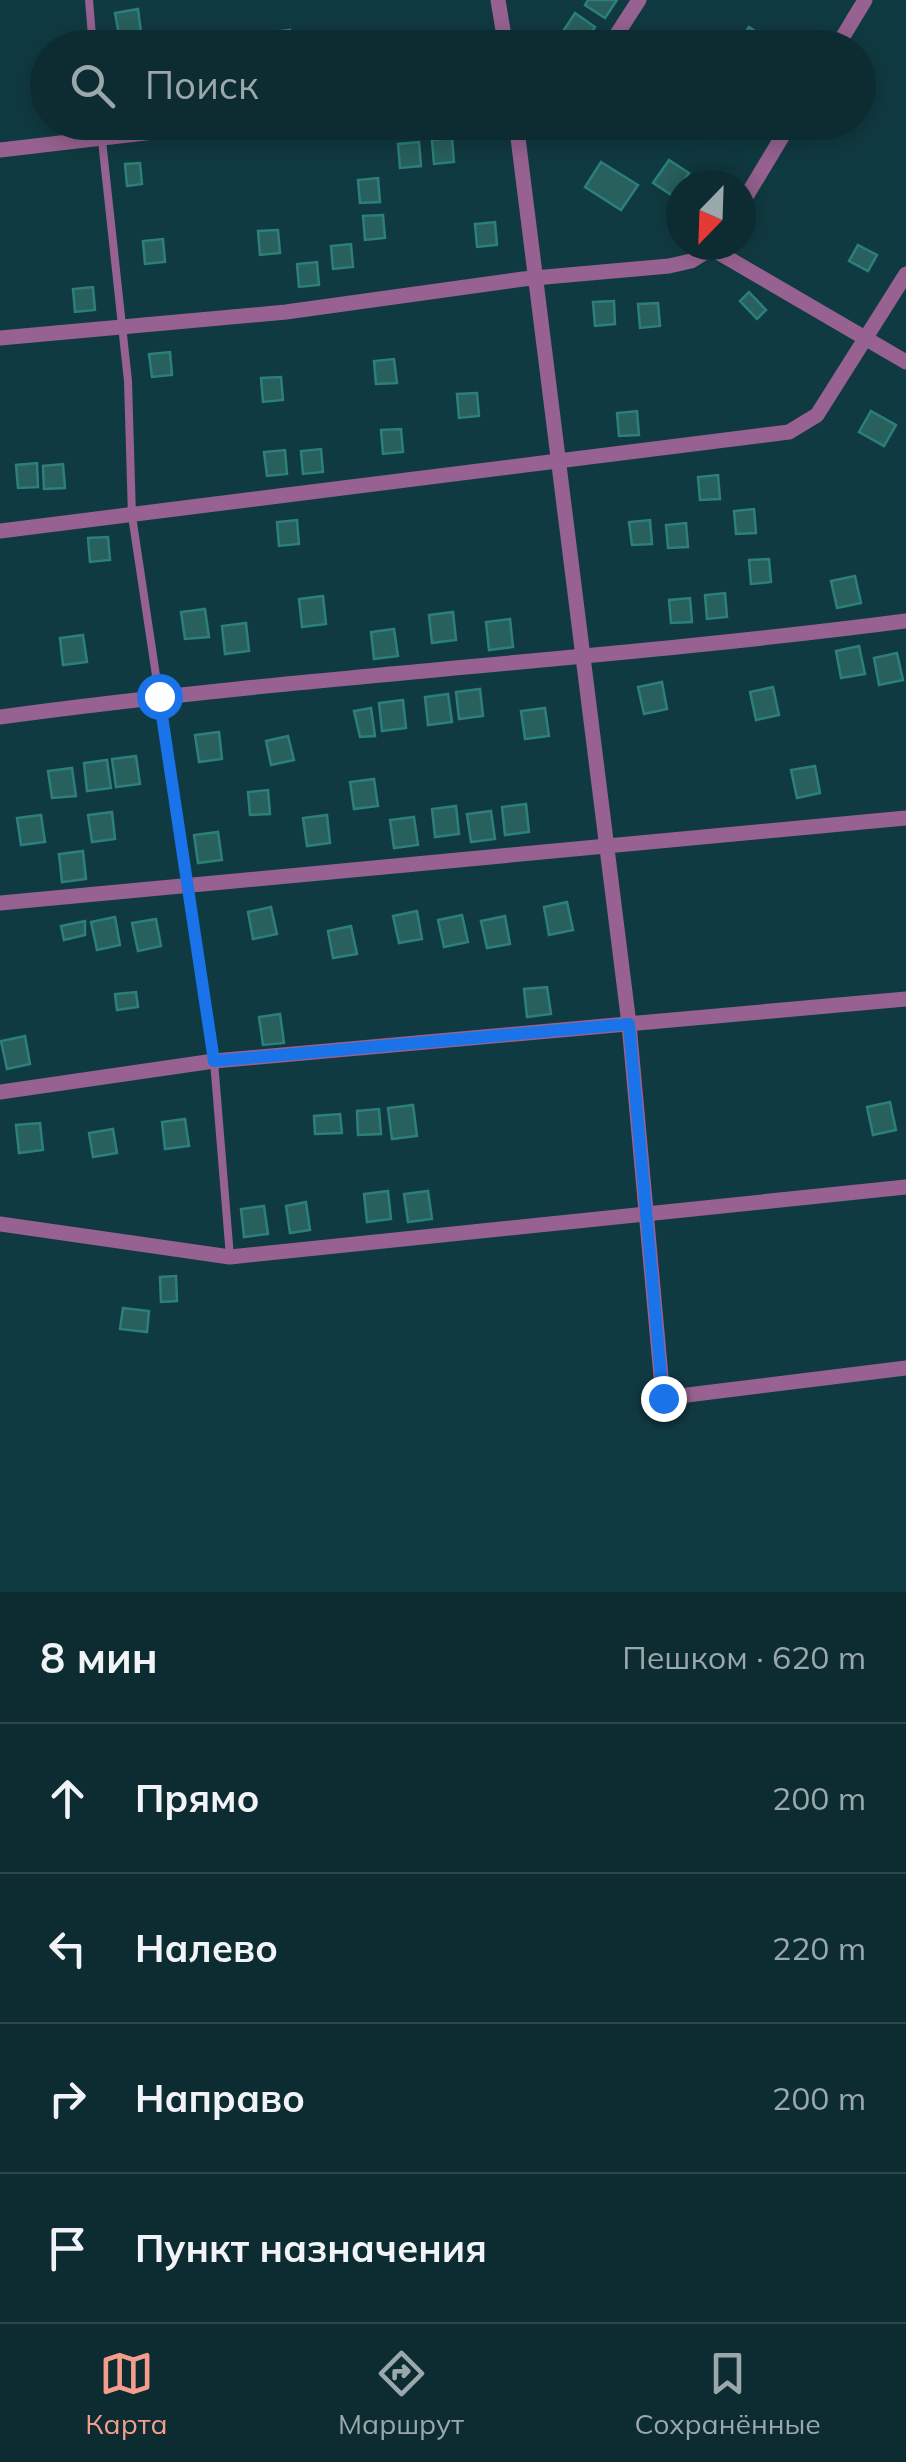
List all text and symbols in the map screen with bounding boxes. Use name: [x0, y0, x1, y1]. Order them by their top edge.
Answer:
search box: [30, 30, 876, 140]
icon: search: [65, 58, 120, 113]
text: Поиск: [145, 61, 258, 109]
north arrow: [666, 170, 756, 260]
route start: [137, 674, 183, 720]
route end: [641, 1376, 687, 1422]
text: 8 мин: [40, 1631, 158, 1684]
text: Пешком · 620 m: [622, 1637, 866, 1677]
icon: ahead: [40, 1771, 95, 1826]
text: Прямо: [135, 1774, 260, 1822]
text: 200 m: [772, 1778, 866, 1818]
icon: left: [40, 1921, 95, 1976]
text: Налево: [135, 1924, 278, 1972]
text: 220 m: [772, 1928, 866, 1968]
icon: right: [40, 2071, 95, 2126]
text: Направо: [135, 2074, 305, 2122]
text: 200 m: [772, 2078, 866, 2118]
icon: arrive: [40, 2221, 95, 2276]
text: Пункт назначения: [135, 2224, 487, 2272]
tab: Карта: [85, 2346, 168, 2441]
tab: Маршрут: [338, 2346, 464, 2441]
tab: Сохранённые: [634, 2346, 821, 2441]

